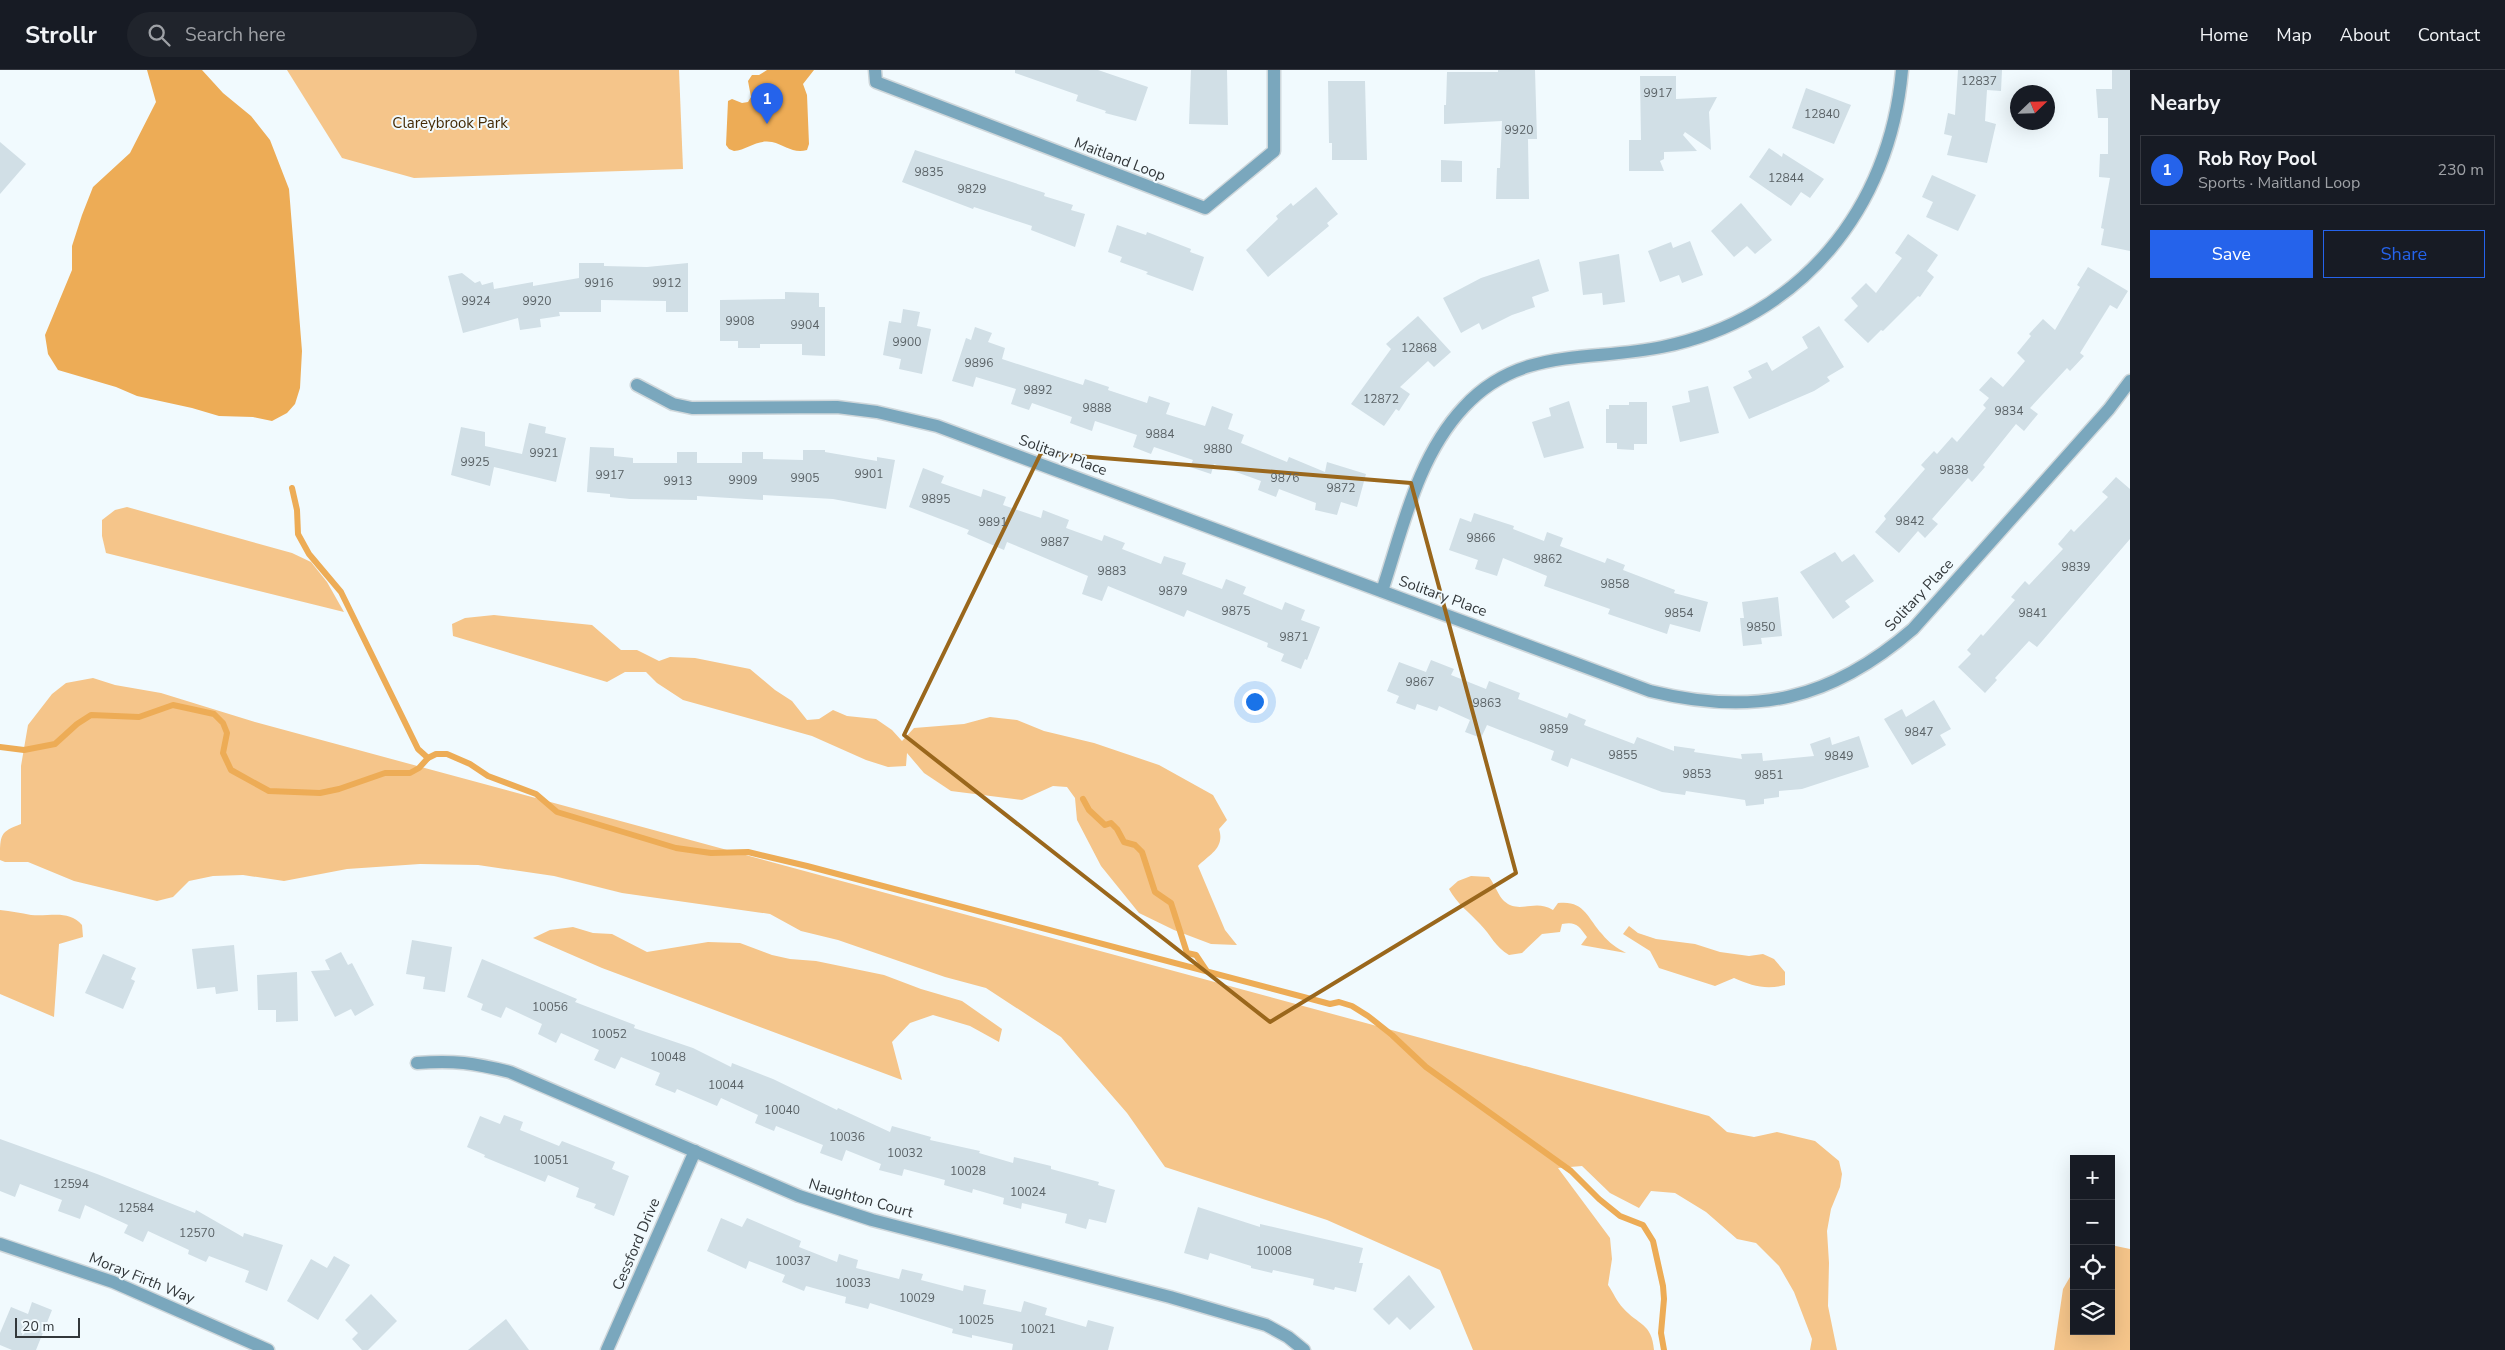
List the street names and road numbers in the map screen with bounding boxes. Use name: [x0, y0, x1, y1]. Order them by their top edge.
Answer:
street label: Maitland Loop: [1071, 132, 1169, 186]
street label: Solitary Place: [1016, 430, 1110, 480]
street label: Solitary Place: [1880, 554, 1958, 636]
street label: Solitary Place: [1396, 571, 1490, 621]
street label: Naughton Court: [806, 1174, 916, 1223]
street label: Cessford Drive: [608, 1195, 664, 1293]
street label: Moray Firth Way: [86, 1248, 198, 1308]

